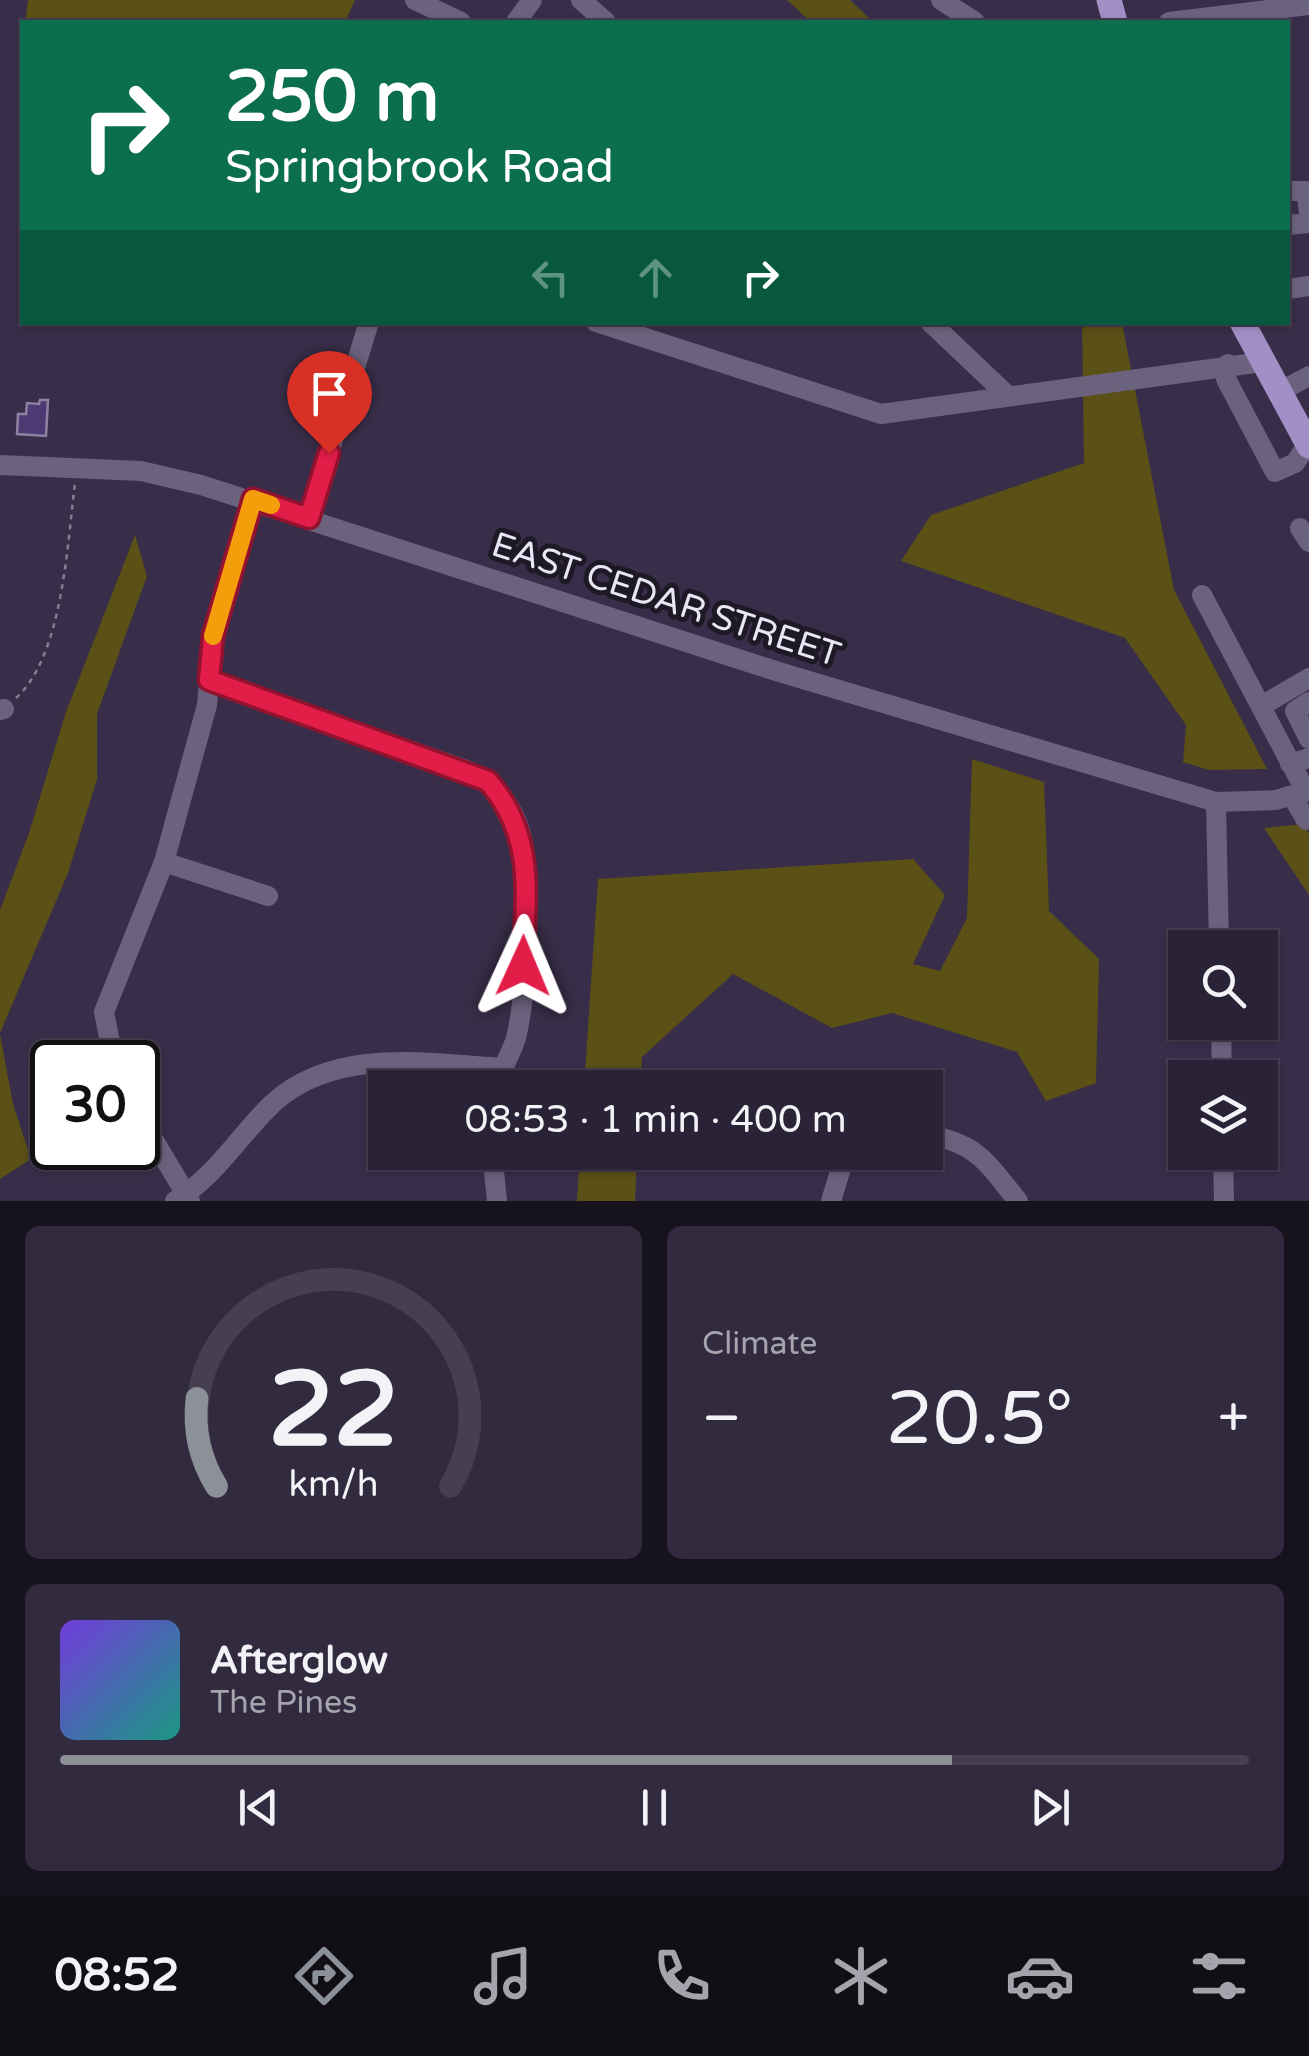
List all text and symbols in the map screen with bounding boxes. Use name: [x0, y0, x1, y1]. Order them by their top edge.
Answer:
text: 250 m: [225, 56, 439, 140]
icon: right: [60, 60, 190, 190]
text: Springbrook Road: [225, 141, 614, 195]
icon: left: [523, 250, 578, 305]
icon: ahead: [628, 250, 683, 305]
icon: right: [733, 250, 788, 305]
pin: [287, 351, 372, 454]
icon: arrive: [302, 366, 357, 421]
street label: EAST CEDAR STREET: [486, 524, 846, 676]
position arrow: [471, 914, 575, 1018]
map controls: [1168, 930, 1278, 1170]
button: search: [1168, 930, 1278, 1040]
speed limit sign: 30: [30, 1040, 160, 1170]
button: layers: [1168, 1060, 1278, 1170]
text: 08:53 · 1 min · 400 m: [464, 1097, 847, 1143]
text: Climate: [702, 1325, 817, 1363]
text: 22: [268, 1349, 399, 1474]
text: 20.5°: [886, 1374, 1073, 1464]
text: −: [702, 1386, 741, 1452]
text: +: [1218, 1386, 1249, 1452]
text: km/h: [289, 1463, 378, 1506]
text: Afterglow: [210, 1638, 388, 1684]
text: The Pines: [210, 1684, 357, 1722]
icon: previous: [231, 1780, 286, 1835]
icon: pause: [627, 1780, 682, 1835]
icon: next: [1023, 1780, 1078, 1835]
icon: directions: [289, 1941, 359, 2011]
icon: music: [468, 1941, 538, 2011]
icon: phone: [647, 1941, 717, 2011]
icon: climate: [826, 1941, 896, 2011]
icon: car: [1005, 1941, 1075, 2011]
icon: filters: [1184, 1941, 1254, 2011]
text: 08:52: [55, 1949, 179, 2003]

